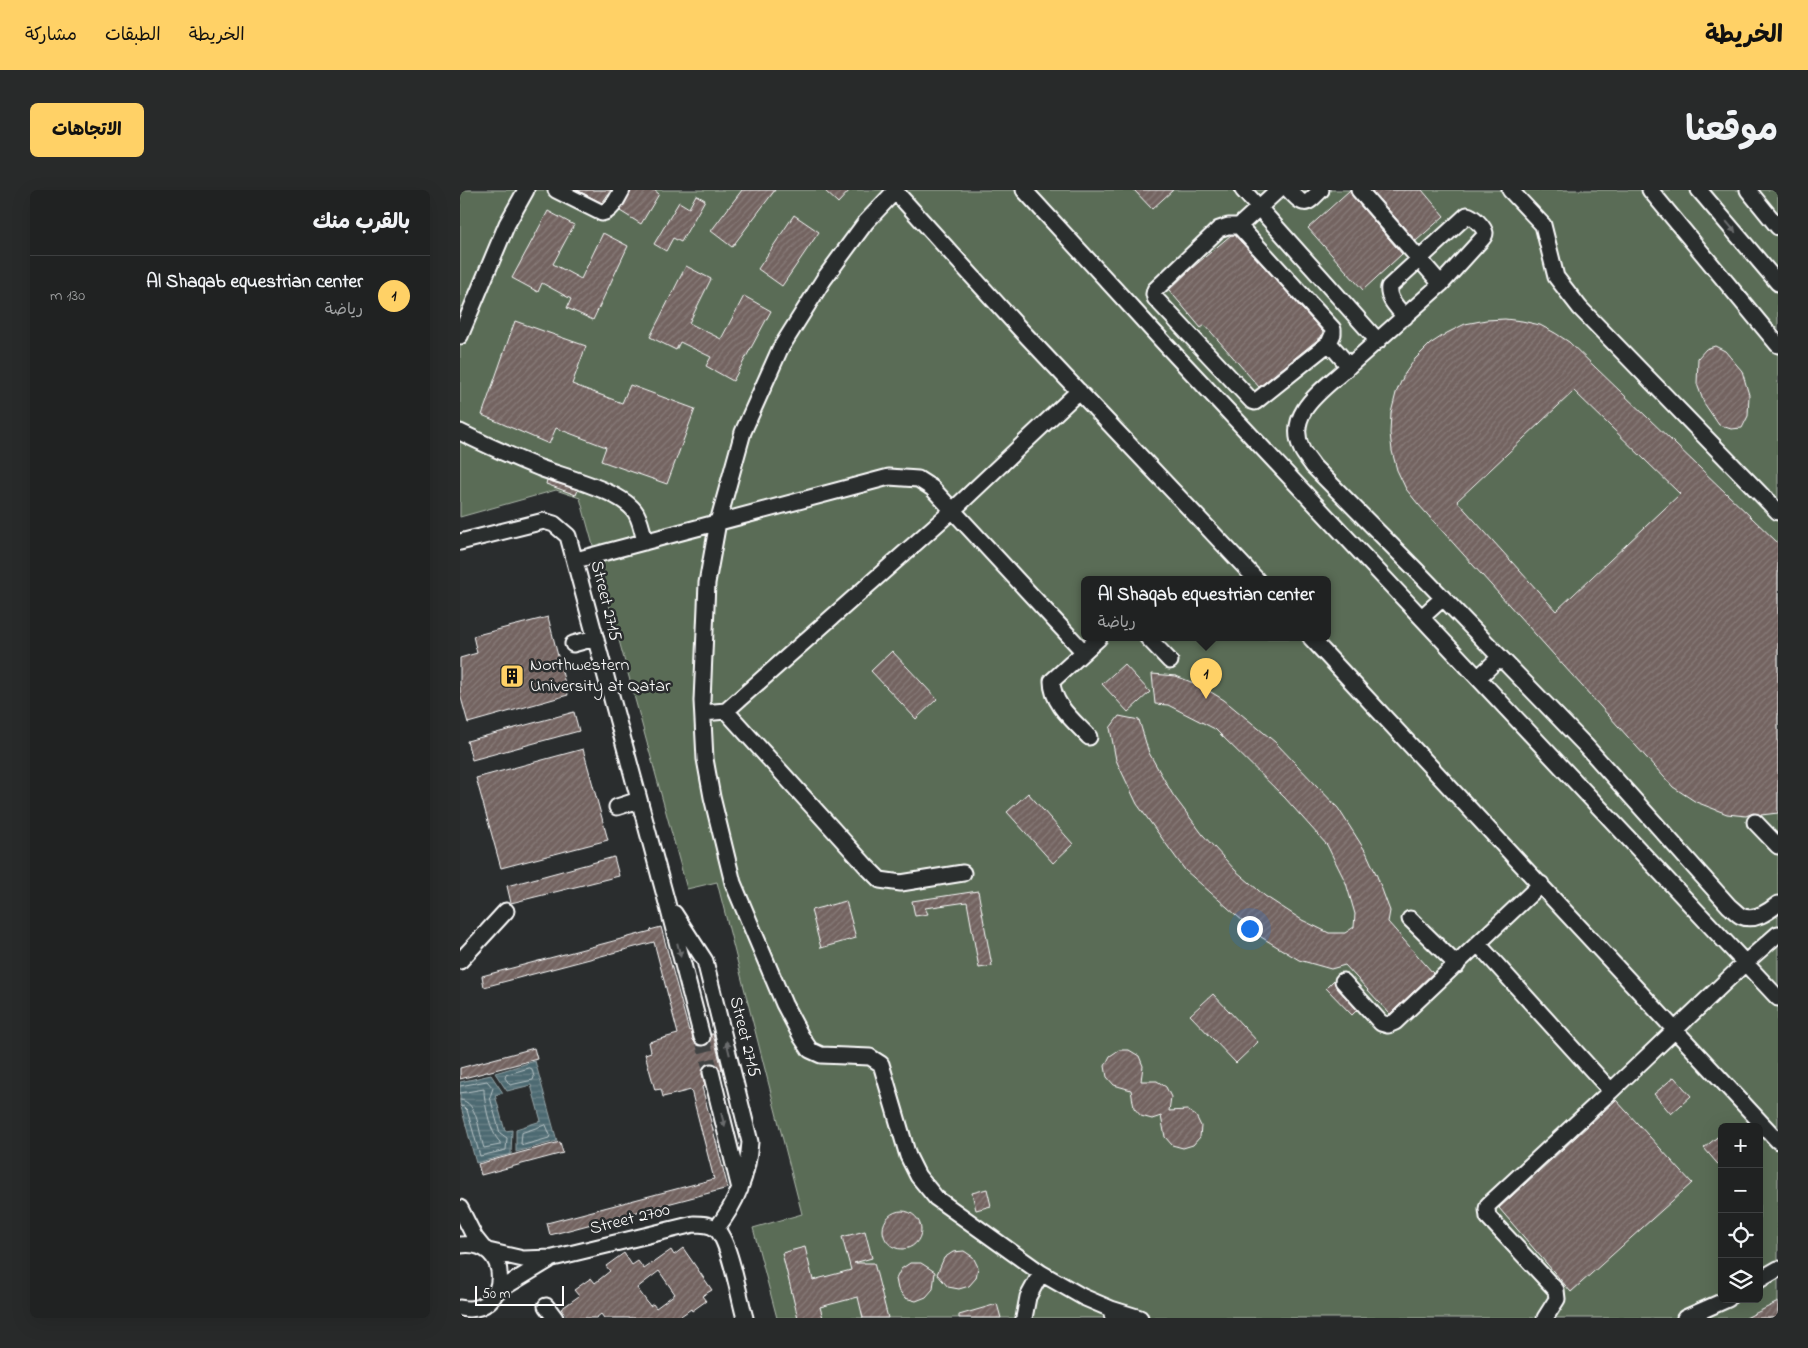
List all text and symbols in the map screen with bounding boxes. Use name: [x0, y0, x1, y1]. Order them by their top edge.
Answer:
text: الخريطة: [1705, 19, 1783, 54]
text: مشاركة: [25, 23, 77, 49]
text: الطبقات: [105, 23, 161, 49]
text: الخريطة: [189, 23, 245, 49]
button: الاتجاهات: [30, 103, 144, 157]
text: موقعنا: [1685, 106, 1778, 157]
text: بالقرب منك: [313, 208, 410, 238]
one-way arrow: [1725, 221, 1736, 234]
text: Al Shaqab equestrian center: [146, 269, 363, 296]
text: 130 m: [50, 284, 85, 308]
text: 1: [391, 284, 397, 308]
text: رياضة: [325, 298, 363, 322]
street label: Street 2715: [582, 558, 628, 644]
popup: [1081, 576, 1331, 641]
text: Al Shaqab equestrian center: [1098, 582, 1314, 609]
text: رياضة: [1098, 611, 1136, 635]
place label: Northwestern University at Qatar: [530, 653, 671, 700]
pin: 1: [1190, 658, 1222, 699]
building icon: Northwestern University at Qatar: [499, 663, 525, 689]
your location: [1237, 916, 1263, 942]
one-way arrow: [676, 943, 684, 958]
street label: Street 2715: [721, 994, 767, 1080]
one-way arrow: [723, 1040, 731, 1055]
one-way arrow: [719, 1112, 727, 1127]
map controls: [1718, 1123, 1763, 1303]
button: +: [1718, 1123, 1763, 1168]
button: −: [1718, 1168, 1763, 1213]
street label: Street 2700: [587, 1197, 673, 1243]
button: locate: [1718, 1213, 1763, 1258]
button: layers: [1718, 1258, 1763, 1303]
scale bar: [475, 1283, 564, 1306]
text: 50 m: [482, 1284, 510, 1305]

